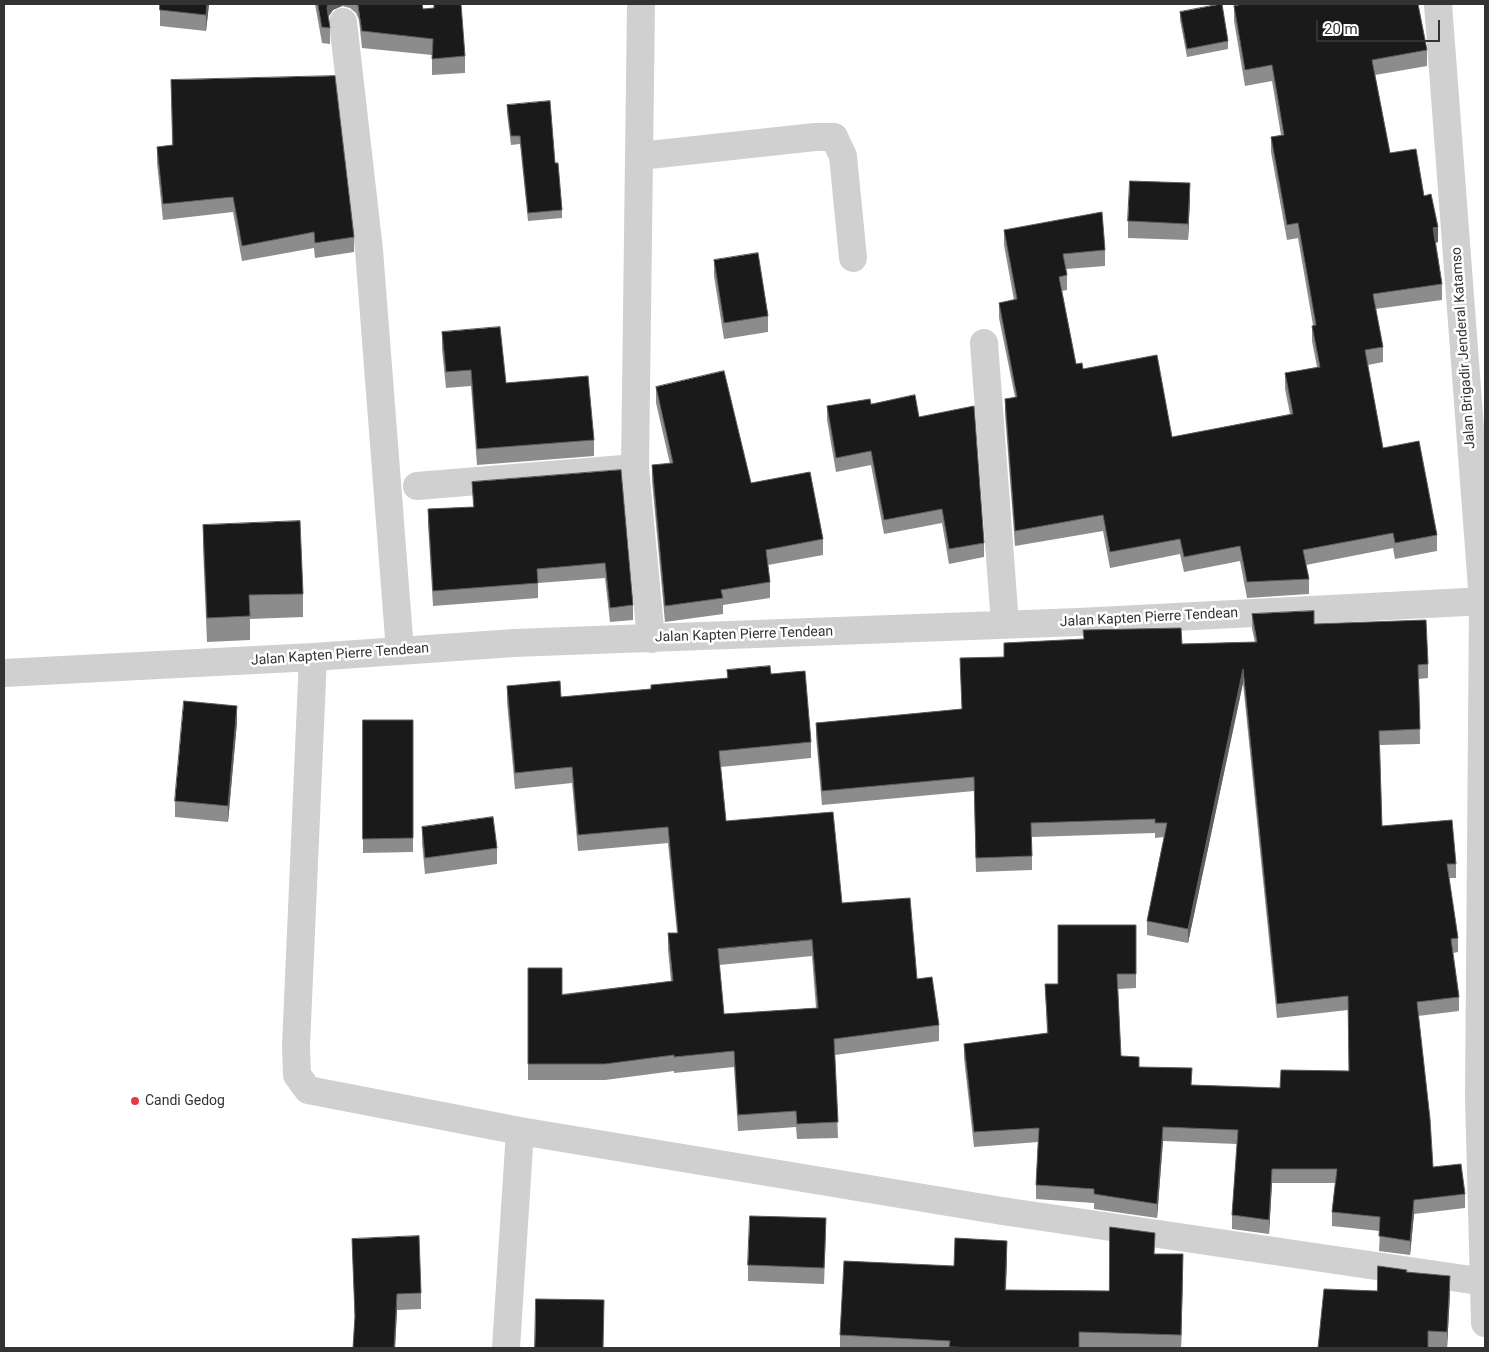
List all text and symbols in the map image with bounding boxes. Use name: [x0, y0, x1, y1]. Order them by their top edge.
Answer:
scale bar: [1319, 10, 1443, 42]
text: 20 m: [1324, 20, 1358, 38]
street label: Jalan Brigadir Jenderal Katamso: [1449, 246, 1479, 450]
street label: Jalan Kapten Pierre Tendean: [1059, 605, 1239, 631]
street label: Jalan Kapten Pierre Tendean: [655, 623, 833, 647]
street label: Jalan Kapten Pierre Tendean: [250, 640, 430, 670]
place label: Candi Gedog: [145, 1093, 225, 1109]
marker: Candi Gedog: [129, 1095, 141, 1107]

